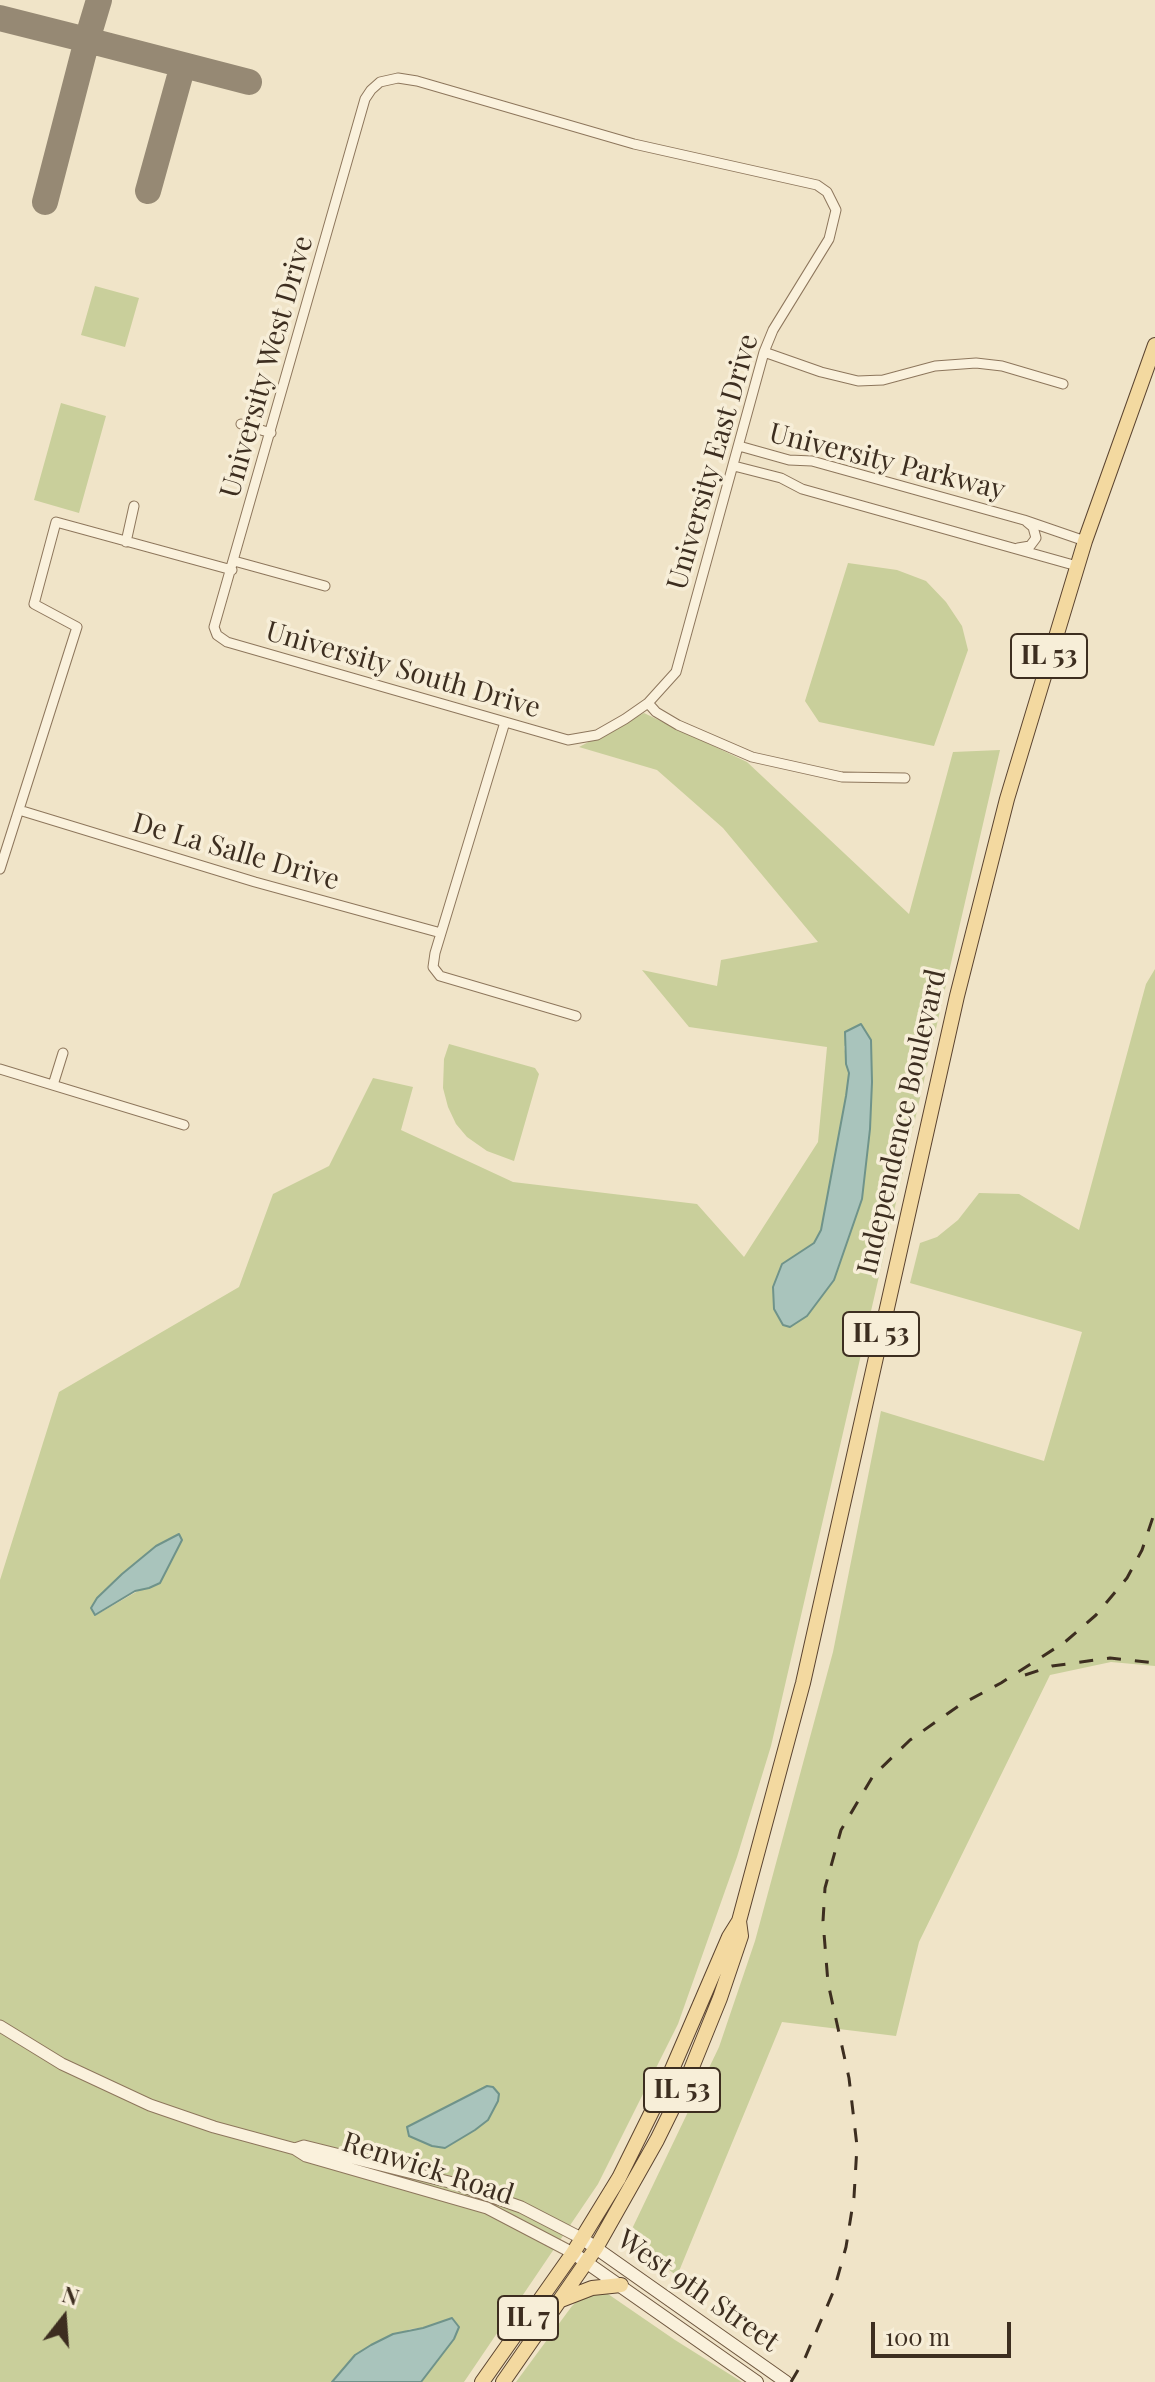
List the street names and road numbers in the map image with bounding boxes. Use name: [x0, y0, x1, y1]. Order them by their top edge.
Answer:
street label: University West Drive: [214, 232, 320, 502]
street label: University East Drive: [660, 330, 766, 594]
street label: University Parkway: [765, 416, 1009, 508]
street label: University South Drive: [262, 615, 544, 725]
road number: IL 53: [1011, 634, 1087, 678]
street label: De La Salle Drive: [129, 806, 343, 898]
street label: Independence Boulevard: [851, 966, 953, 1278]
road number: IL 53: [843, 1312, 919, 1356]
road number: IL 53: [644, 2068, 720, 2112]
street label: Renwick Road: [338, 2125, 518, 2213]
street label: West 9th Street: [611, 2223, 785, 2359]
road number: IL 7: [498, 2296, 558, 2340]

